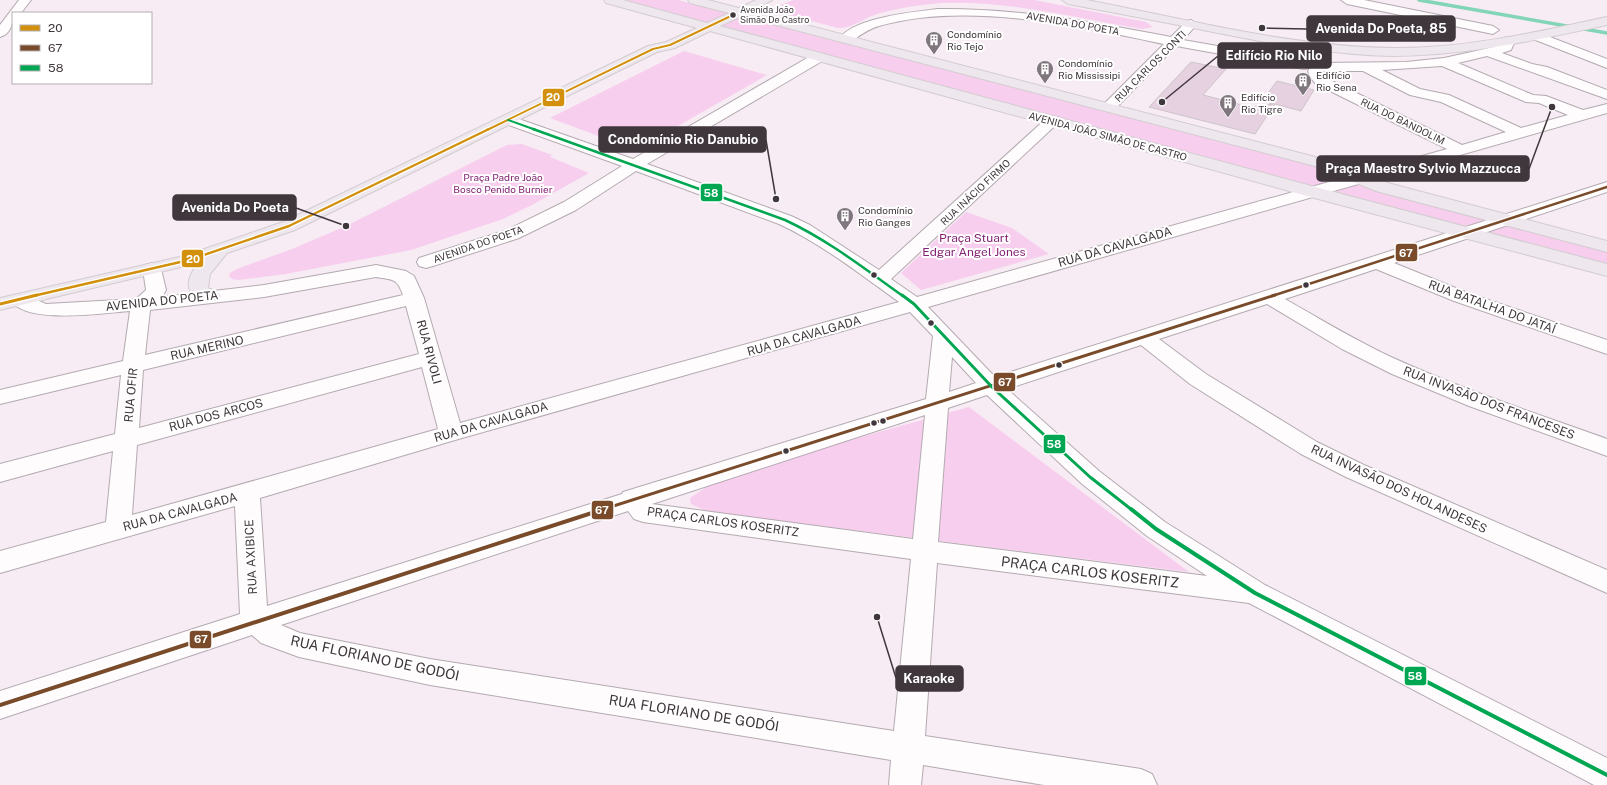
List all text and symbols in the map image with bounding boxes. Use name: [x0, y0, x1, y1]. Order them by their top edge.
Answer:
place label: Avenida João Simão De Castro: [740, 4, 809, 25]
street label: AVENIDA DO POETA: [1025, 9, 1121, 37]
marker: Avenida João Simão De Castro: [728, 10, 738, 20]
legend: [12, 12, 152, 84]
callout: Avenida Do Poeta, 85: [1307, 16, 1455, 41]
text: 20: [48, 21, 63, 35]
text: Avenida Do Poeta, 85: [1315, 21, 1447, 36]
place label: Condomínio Rio Tejo: [947, 28, 1002, 52]
street label: RUA CARLOS CONTI: [1112, 28, 1188, 104]
building icon: Condomínio Rio Tejo: [924, 30, 944, 55]
text: 67: [48, 41, 62, 55]
callout: Edifício Rio Nilo: [1218, 43, 1331, 68]
text: Edifício Rio Nilo: [1225, 48, 1323, 63]
place label: Condomínio Rio Mississipi: [1058, 57, 1120, 81]
building icon: Condomínio Rio Mississipi: [1035, 59, 1055, 84]
text: 58: [48, 61, 64, 75]
place label: Edifício Rio Sena: [1316, 69, 1357, 93]
building icon: Edifício Rio Sena: [1293, 71, 1313, 96]
line badge: 20: [542, 88, 565, 107]
text: 20: [546, 91, 560, 103]
place label: Edifício Rio Tigre: [1241, 91, 1283, 115]
building icon: Edifício Rio Tigre: [1218, 93, 1238, 118]
street label: RUA DO BANDOLIM: [1359, 95, 1447, 147]
street label: AVENIDA JOÃO SIMÃO DE CASTRO: [1027, 109, 1189, 163]
callout: Condomínio Rio Danubio: [599, 127, 766, 152]
text: Condomínio Rio Danubio: [608, 132, 758, 147]
callout: Praça Maestro Sylvio Mazzucca: [1317, 156, 1529, 181]
street label: RUA INÁCIO FIRMO: [938, 157, 1012, 227]
text: Praça Maestro Sylvio Mazzucca: [1325, 161, 1521, 176]
park label: Praça Padre João Bosco Penido Burnier: [453, 171, 553, 195]
line badge: 58: [700, 183, 723, 202]
text: 58: [704, 187, 718, 199]
callout: Avenida Do Poeta: [173, 195, 296, 220]
text: Avenida Do Poeta: [181, 200, 289, 215]
place label: Condomínio Rio Ganges: [858, 204, 913, 228]
building icon: Condomínio Rio Ganges: [835, 206, 855, 231]
street label: AVENIDA DO POETA: [431, 223, 525, 265]
street label: RUA DA CAVALGADA: [1056, 224, 1174, 270]
park label: Praça Stuart Edgar Angel Jones: [922, 231, 1026, 259]
line badge: 67: [1395, 243, 1418, 262]
text: 67: [1399, 247, 1413, 259]
line badge: 20: [181, 249, 204, 268]
text: 20: [186, 253, 200, 265]
unlabelled marker: [869, 270, 879, 280]
street label: RUA BATALHA DO JATAÍ: [1426, 277, 1558, 337]
unlabelled marker: [1301, 280, 1311, 290]
street label: AVENIDA DO POETA: [105, 288, 220, 314]
street label: RUA DA CAVALGADA: [745, 313, 863, 359]
street label: RUA RIVOLI: [414, 318, 444, 386]
unlabelled marker: [926, 318, 936, 328]
street label: RUA MERINO: [169, 333, 245, 363]
unlabelled marker: [1054, 360, 1064, 370]
street label: RUA INVASÃO DOS FRANCESES: [1401, 364, 1577, 442]
street label: RUA OFIR: [122, 367, 140, 423]
line badge: 67: [993, 372, 1016, 392]
text: 67: [998, 376, 1012, 388]
street label: RUA DOS ARCOS: [167, 396, 265, 434]
street label: RUA DA CAVALGADA: [432, 399, 550, 445]
unlabelled marker: [878, 416, 888, 426]
unlabelled marker: [869, 418, 879, 428]
line badge: 58: [1043, 434, 1066, 454]
text: 58: [1047, 438, 1061, 450]
street label: RUA INVASÃO DOS HOLANDESES: [1309, 442, 1489, 536]
unlabelled marker: [781, 446, 791, 456]
street label: RUA DA CAVALGADA: [121, 490, 239, 534]
line badge: 67: [591, 500, 614, 520]
text: 67: [595, 504, 609, 516]
street label: PRAÇA CARLOS KOSERITZ: [646, 504, 800, 540]
street label: RUA AXIBICE: [242, 519, 260, 595]
street label: PRAÇA CARLOS KOSERITZ: [1000, 553, 1180, 591]
line badge: 67: [189, 630, 212, 649]
street label: RUA FLORIANO DE GODÓI: [289, 630, 461, 684]
text: 67: [194, 633, 208, 645]
callout: Karaoke: [896, 666, 963, 691]
line badge: 58: [1404, 666, 1427, 686]
text: 58: [1408, 670, 1422, 682]
text: Karaoke: [903, 671, 955, 686]
street label: RUA FLORIANO DE GODÓI: [608, 690, 781, 734]

